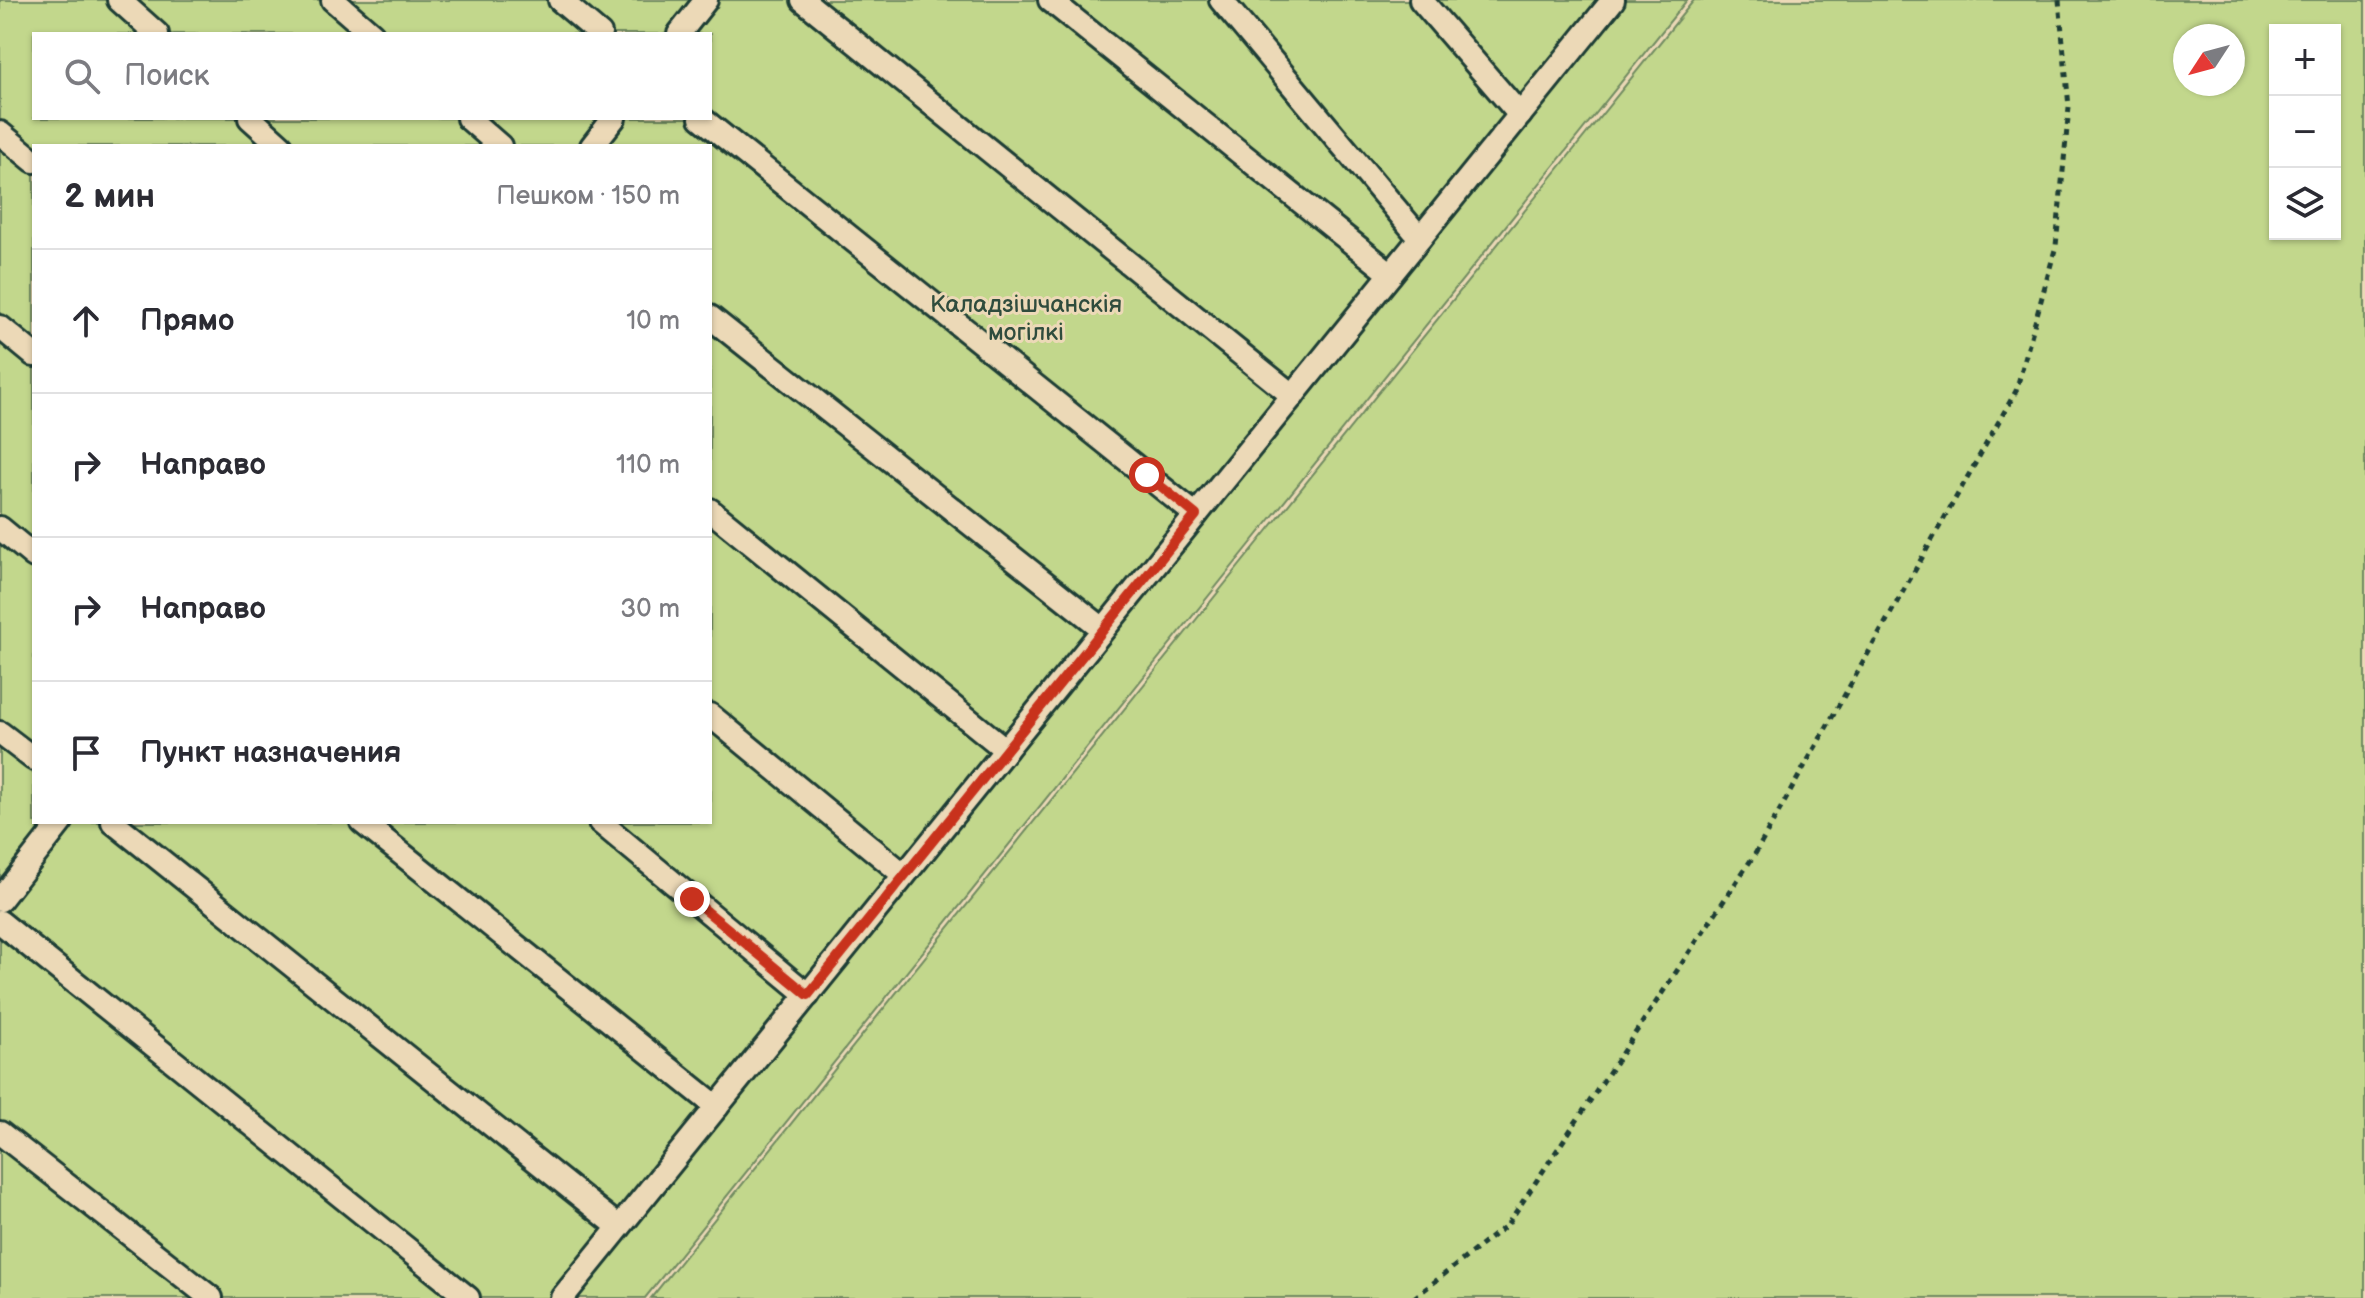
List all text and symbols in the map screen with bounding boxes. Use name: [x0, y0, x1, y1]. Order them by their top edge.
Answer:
north arrow: [2173, 24, 2245, 96]
map controls: [2269, 24, 2341, 240]
button: +: [2269, 24, 2341, 96]
search box: [32, 32, 712, 120]
icon: search: [60, 54, 104, 98]
text: Поиск: [124, 58, 210, 94]
button: −: [2269, 96, 2341, 168]
button: layers: [2269, 168, 2341, 240]
text: 2 мин: [64, 176, 155, 217]
text: Пешком · 150 m: [496, 181, 680, 212]
park label: Каладзішчанскія могілкі: [930, 290, 1122, 347]
icon: ahead: [64, 299, 108, 343]
text: Прямо: [140, 303, 234, 339]
text: 10 m: [626, 306, 680, 337]
icon: right: [64, 443, 108, 487]
text: Направо: [140, 447, 266, 483]
text: 110 m: [616, 450, 680, 481]
route start: [1129, 457, 1165, 493]
icon: right: [64, 587, 108, 631]
text: Направо: [140, 591, 266, 627]
text: 30 m: [620, 594, 680, 625]
icon: arrive: [64, 731, 108, 775]
text: Пункт назначения: [140, 735, 401, 771]
route end: [674, 881, 710, 917]

